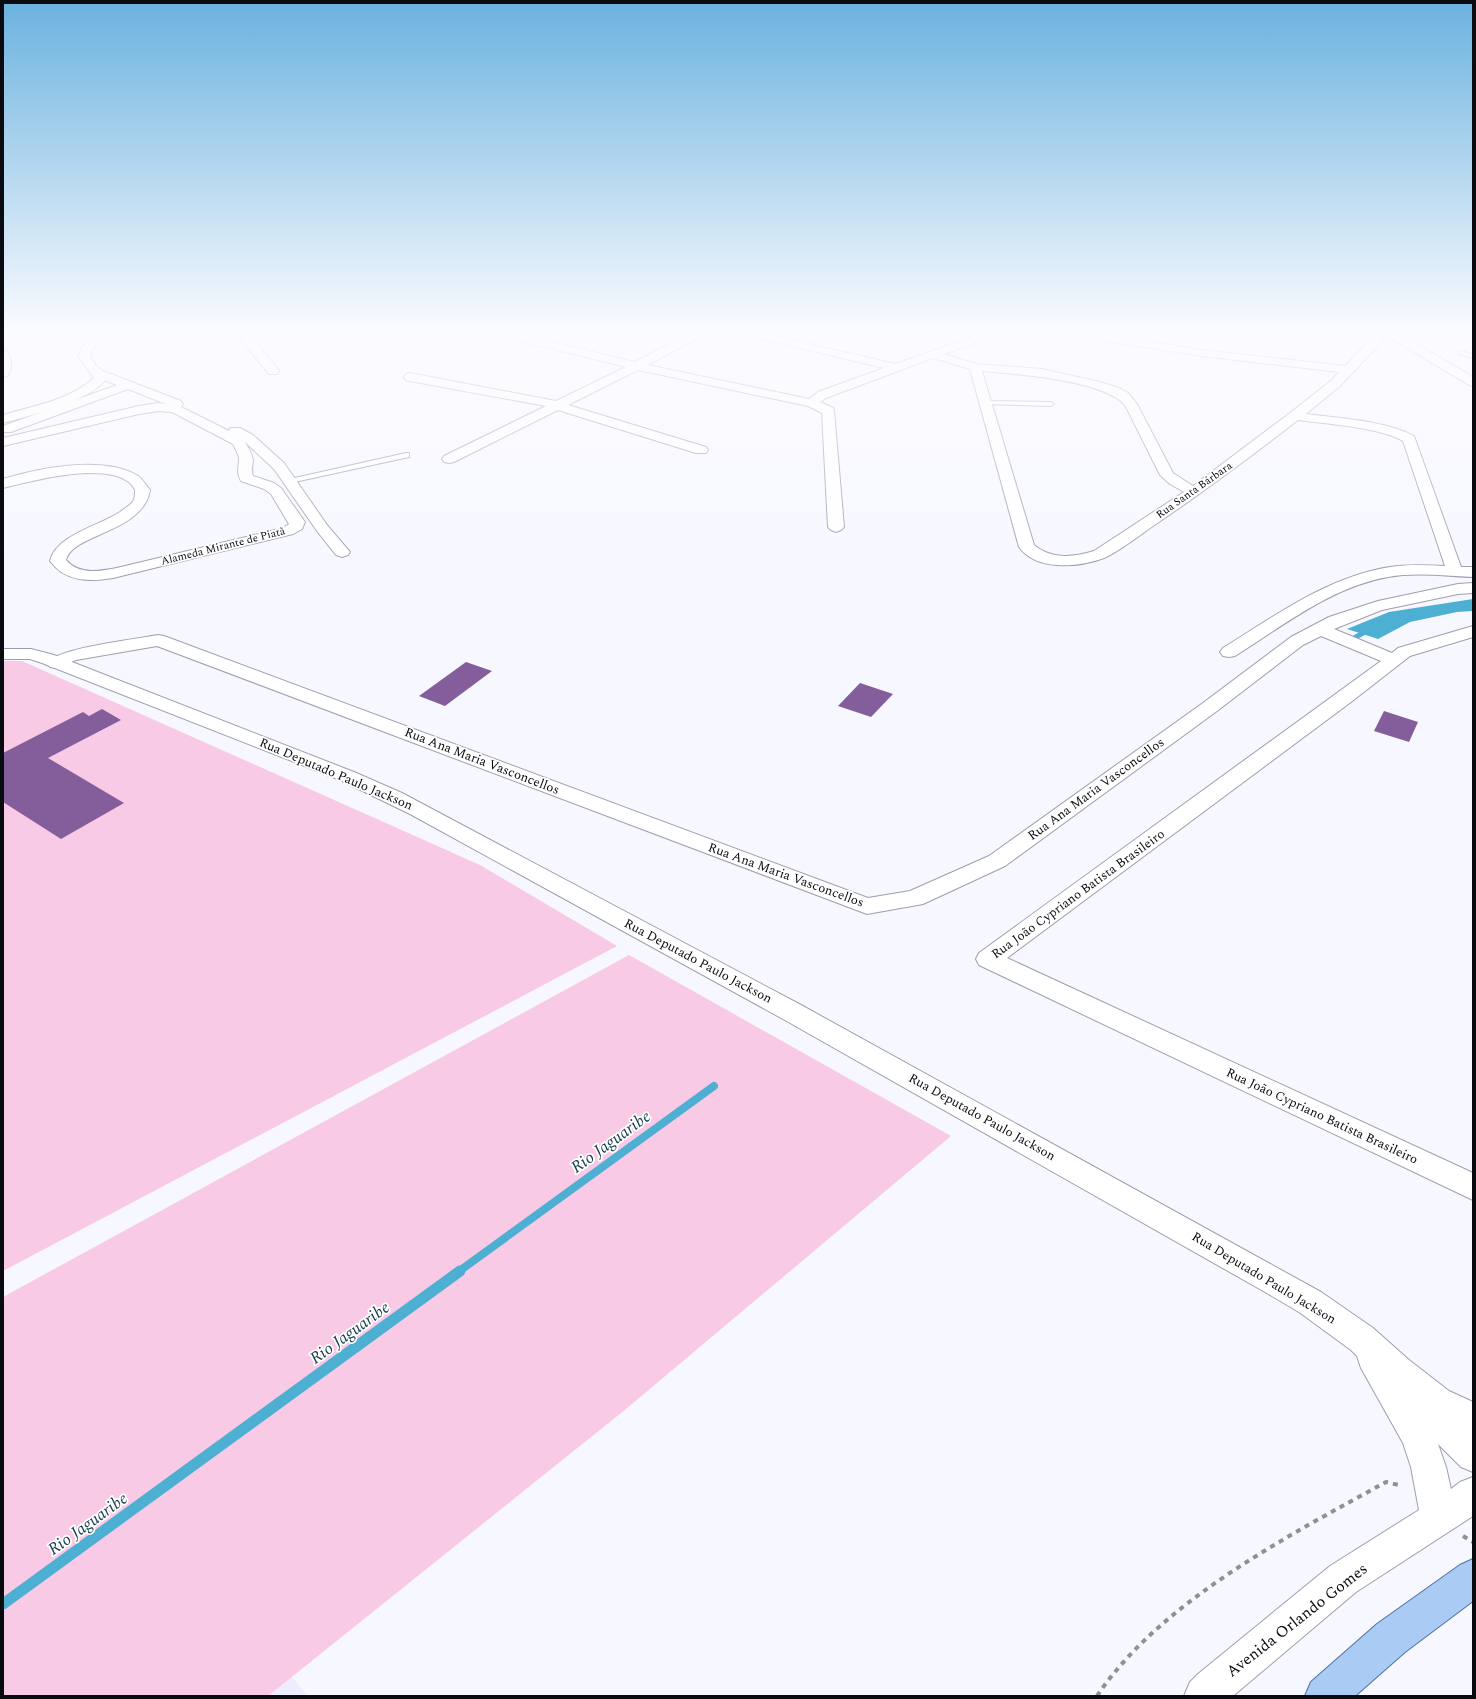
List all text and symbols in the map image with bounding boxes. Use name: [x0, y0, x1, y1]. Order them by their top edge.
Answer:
street label: Rua Santa Bárbara: [1152, 457, 1236, 523]
street label: Alameda Mirante de Piatã: [159, 522, 287, 570]
street label: Rua Ana Maria Vasconcellos: [402, 722, 562, 800]
street label: Rua Deputado Paulo Jackson: [256, 733, 416, 816]
street label: Rua Ana Maria Vasconcellos: [1024, 733, 1168, 845]
street label: Rua João Cypriano Batista Brasileiro: [987, 824, 1169, 964]
street label: Rua Ana Maria Vasconcellos: [705, 837, 867, 913]
street label: Rua Deputado Paulo Jackson: [620, 913, 776, 1009]
street label: Rua João Cypriano Batista Brasileiro: [1223, 1063, 1421, 1169]
street label: Rua Deputado Paulo Jackson: [905, 1068, 1059, 1166]
water label: Rio Jaguaribe: [566, 1104, 656, 1180]
street label: Rua Deputado Paulo Jackson: [1188, 1227, 1340, 1329]
water label: Rio Jaguaribe: [305, 1295, 395, 1371]
water label: Rio Jaguaribe: [43, 1486, 133, 1562]
street label: Avenida Orlando Gomes: [1221, 1557, 1373, 1683]

